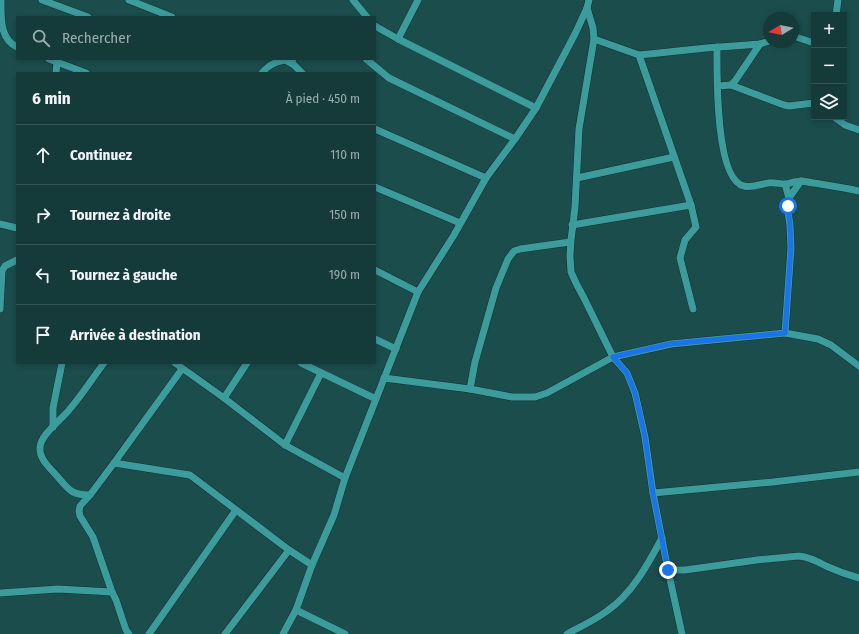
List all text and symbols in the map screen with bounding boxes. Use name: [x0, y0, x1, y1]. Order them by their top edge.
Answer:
north arrow: [763, 12, 799, 48]
map controls: [811, 12, 847, 120]
button: +: [811, 12, 847, 48]
search box: [16, 16, 376, 60]
icon: search: [30, 27, 52, 49]
text: Rechercher: [62, 29, 131, 47]
button: −: [811, 48, 847, 84]
button: layers: [811, 84, 847, 120]
text: 6 min: [32, 88, 71, 109]
text: À pied · 450 m: [286, 91, 360, 106]
icon: ahead: [32, 144, 54, 166]
text: Continuez: [70, 146, 132, 164]
text: 110 m: [330, 147, 360, 162]
route start: [779, 197, 797, 215]
icon: right: [32, 204, 54, 226]
text: Tournez à droite: [70, 206, 171, 224]
text: 150 m: [329, 207, 360, 222]
icon: left: [32, 264, 54, 286]
text: Tournez à gauche: [70, 266, 177, 284]
text: 190 m: [329, 267, 360, 282]
icon: arrive: [32, 324, 54, 346]
text: Arrivée à destination: [70, 326, 201, 344]
route end: [659, 561, 677, 579]

